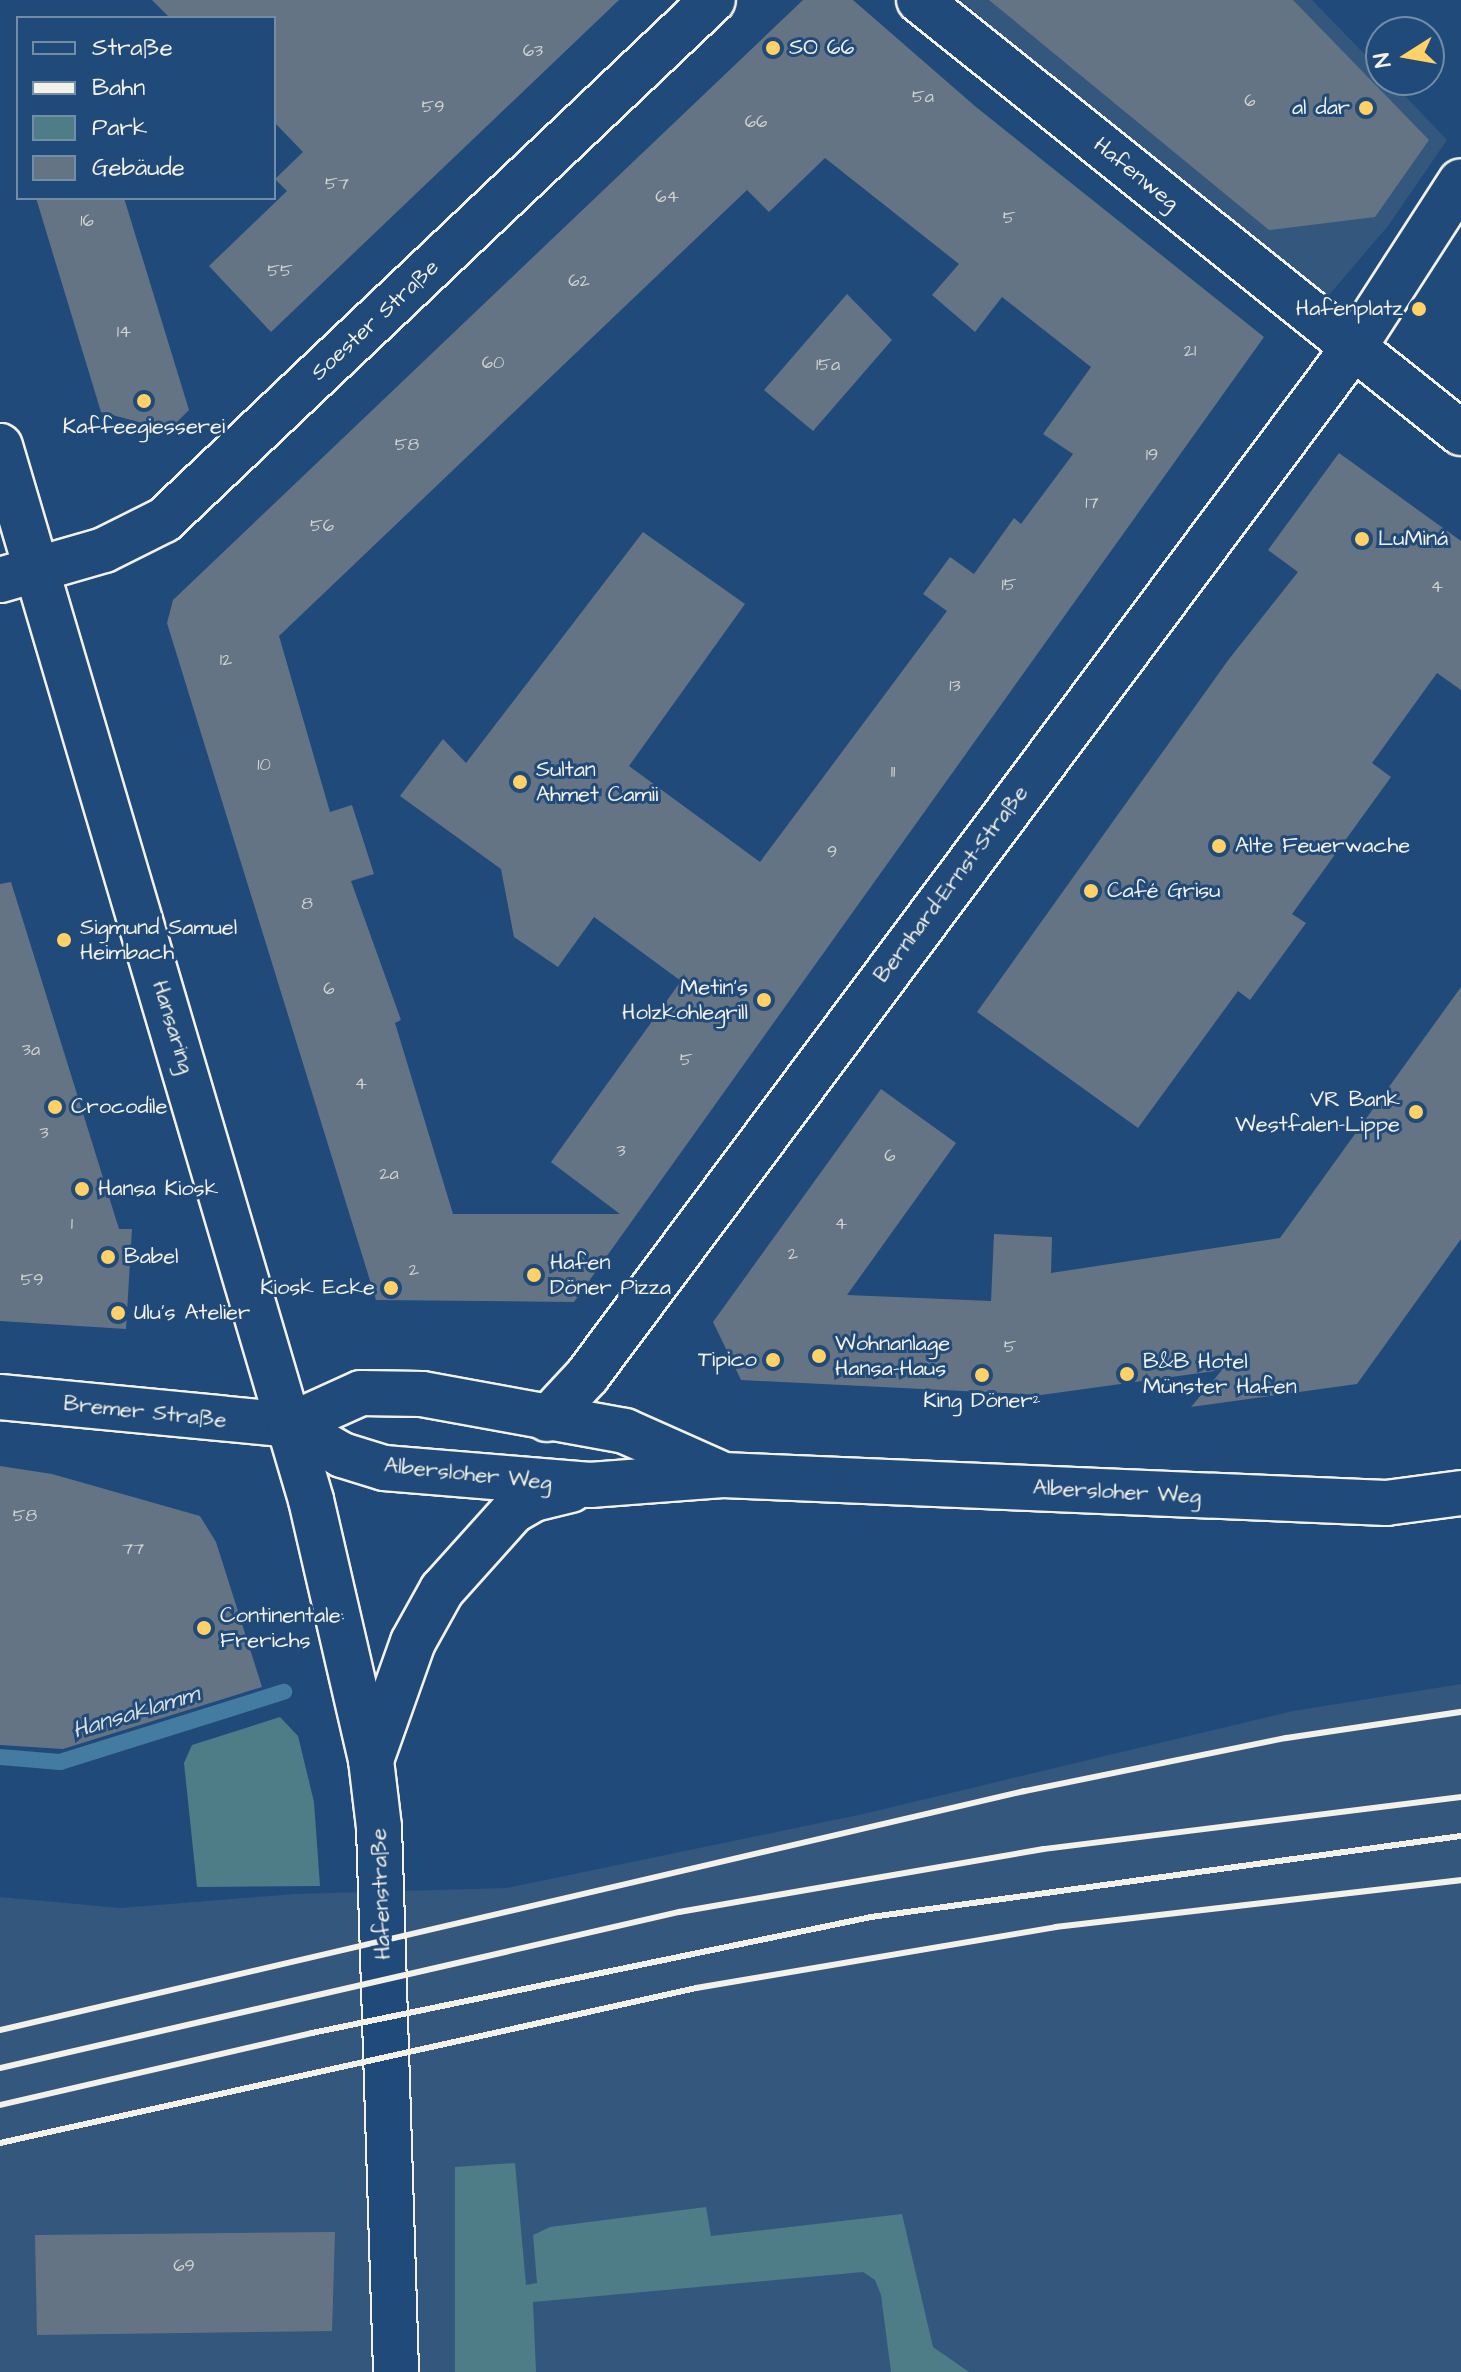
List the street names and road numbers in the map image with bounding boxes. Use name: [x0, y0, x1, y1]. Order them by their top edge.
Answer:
street label: Hafenweg: [1088, 132, 1184, 216]
street label: Soester Straße: [306, 254, 444, 386]
street label: Bernhard-Ernst-Straße: [868, 780, 1034, 988]
street label: Hansaring: [146, 977, 200, 1077]
street label: Bremer Straße: [62, 1390, 228, 1434]
street label: Albersloher Weg: [383, 1452, 553, 1496]
street label: Albersloher Weg: [1032, 1474, 1202, 1510]
street label: Hafenstraße: [366, 1828, 396, 1960]

